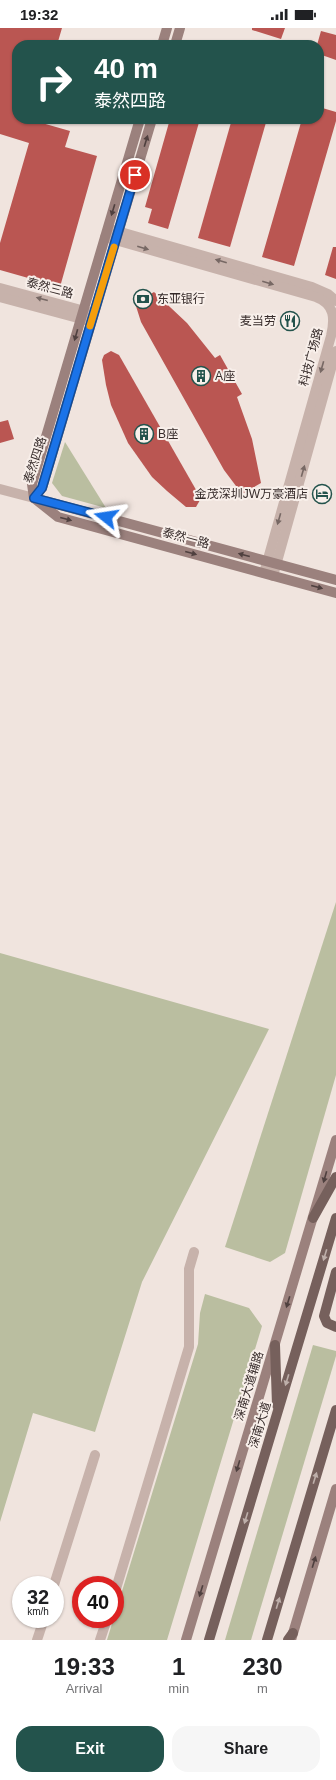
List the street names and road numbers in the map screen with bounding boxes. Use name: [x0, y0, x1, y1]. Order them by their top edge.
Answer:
street label: 泰然三路: [25, 275, 75, 301]
street label: 科技广场路: [296, 326, 326, 388]
street label: 泰然四路: [21, 435, 49, 485]
street label: 泰然一路: [161, 525, 211, 551]
street label: 深南大道辅路: [232, 1350, 266, 1422]
street label: 深南大道: [246, 1400, 274, 1450]

